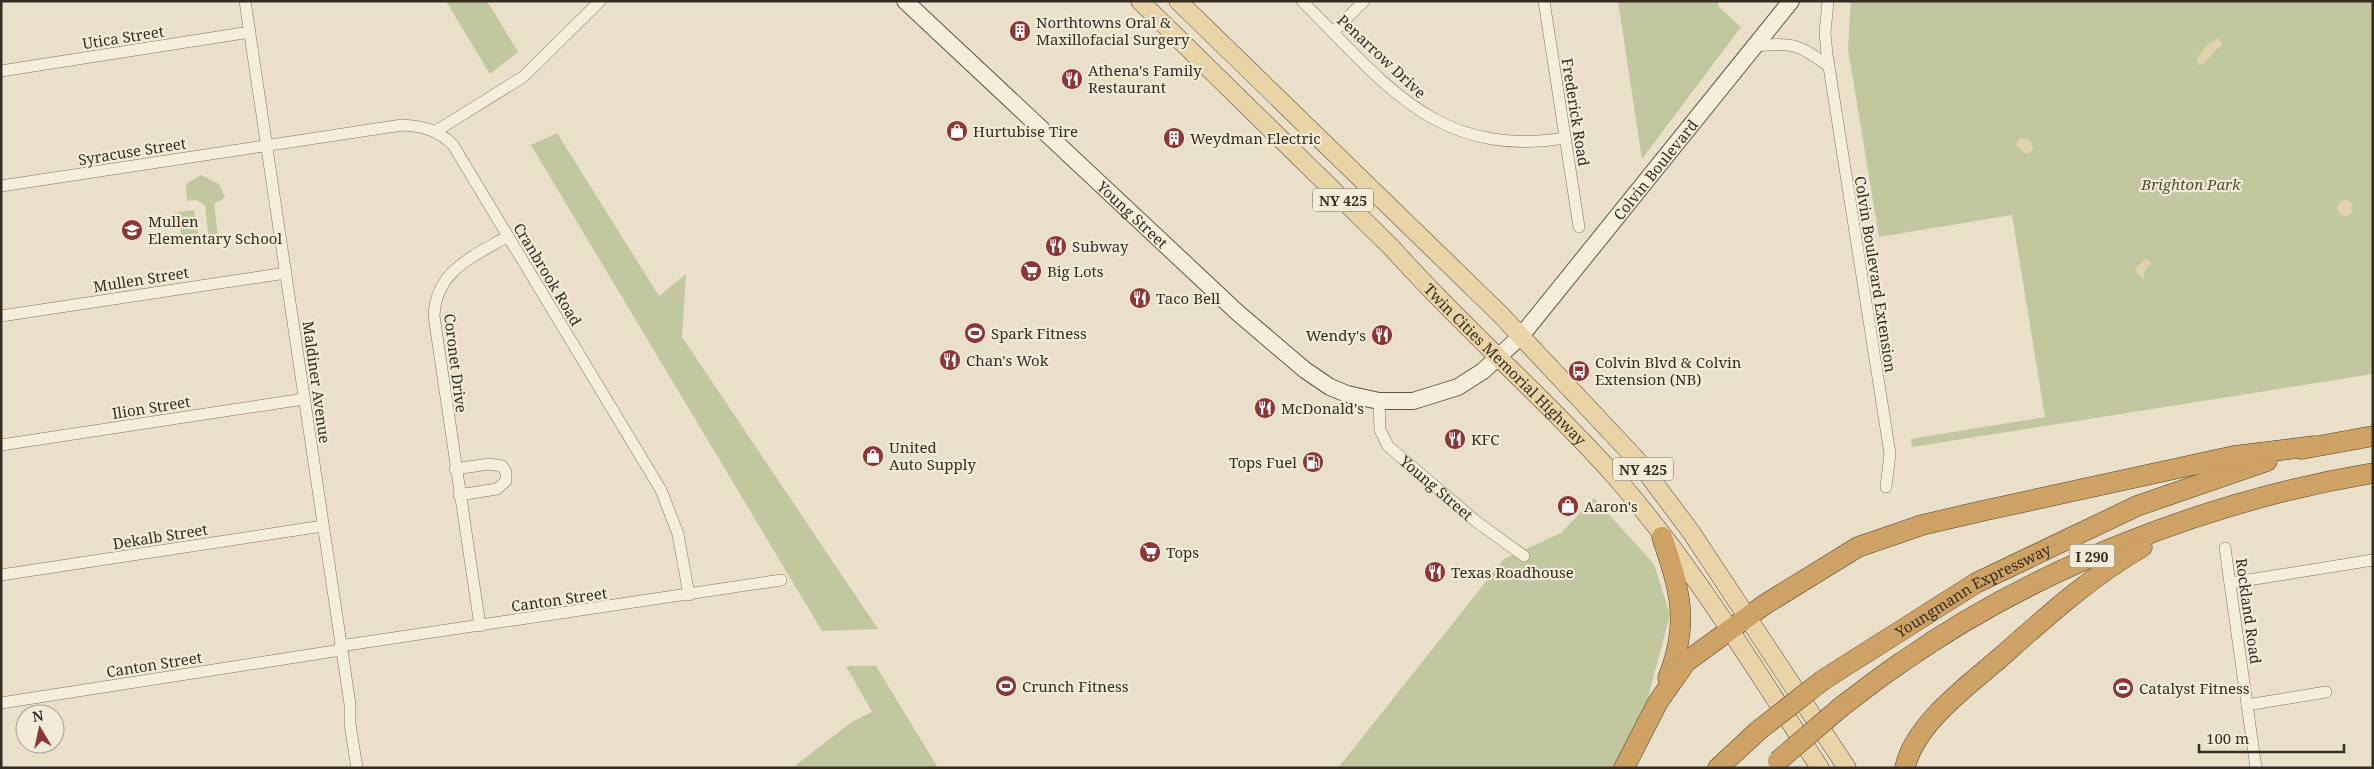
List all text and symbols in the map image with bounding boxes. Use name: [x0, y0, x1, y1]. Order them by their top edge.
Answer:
street label: Penarrow Drive: [1333, 10, 1431, 102]
place label: Northtowns Oral & Maxillofacial Surgery: [1036, 12, 1190, 49]
building icon: Northtowns Oral & Maxillofacial Surgery: [1008, 19, 1032, 43]
street label: Utica Street: [81, 21, 165, 53]
street label: Frederick Road: [1558, 56, 1594, 168]
place label: Athena's Family Restaurant: [1088, 60, 1202, 97]
restaurant icon: Athena's Family Restaurant: [1060, 67, 1084, 91]
street label: Colvin Boulevard: [1609, 115, 1702, 224]
shop icon: Hurtubise Tire: [945, 119, 969, 143]
place label: Hurtubise Tire: [973, 121, 1078, 141]
building icon: Weydman Electric: [1162, 126, 1186, 150]
place label: Weydman Electric: [1190, 128, 1321, 148]
street label: Syracuse Street: [77, 133, 187, 169]
street label: Colvin Boulevard Extension: [1851, 174, 1901, 374]
park label: Brighton Park: [2140, 174, 2241, 194]
street label: Young Street: [1092, 176, 1172, 252]
road number: NY 425: [1313, 188, 1373, 212]
place label: Mullen Elementary School: [148, 211, 282, 248]
school or university icon: Mullen Elementary School: [120, 218, 144, 242]
street label: Cranbrook Road: [509, 219, 587, 329]
restaurant icon: Subway: [1044, 234, 1068, 258]
place label: Subway: [1072, 236, 1129, 256]
supermarket icon: Big Lots: [1019, 259, 1043, 283]
place label: Big Lots: [1047, 261, 1104, 281]
street label: Mullen Street: [92, 262, 190, 296]
street label: Twin Cities Memorial Highway: [1420, 279, 1591, 449]
restaurant icon: Taco Bell: [1128, 286, 1152, 310]
place label: Taco Bell: [1156, 288, 1221, 308]
street label: Coronet Drive: [440, 312, 472, 414]
street label: Maldiner Avenue: [299, 319, 335, 445]
sports icon: Spark Fitness: [963, 321, 987, 345]
place label: Spark Fitness: [991, 323, 1087, 343]
restaurant icon: Wendy's: [1370, 323, 1394, 347]
place label: Wendy's: [1306, 325, 1366, 345]
restaurant icon: Chan's Wok: [938, 348, 962, 372]
place label: Chan's Wok: [966, 350, 1049, 370]
place label: Colvin Blvd & Colvin Extension (NB): [1595, 352, 1742, 389]
bus stop icon: Colvin Blvd & Colvin Extension (NB): [1567, 359, 1591, 383]
street label: Ilion Street: [110, 391, 192, 423]
restaurant icon: McDonald's: [1253, 396, 1277, 420]
place label: McDonald's: [1281, 398, 1364, 418]
restaurant icon: KFC: [1443, 427, 1467, 451]
place label: KFC: [1471, 429, 1500, 449]
place label: United Auto Supply: [889, 437, 976, 474]
shop icon: United Auto Supply: [861, 444, 885, 468]
fuel station icon: Tops Fuel: [1301, 450, 1325, 474]
street label: Young Street: [1395, 450, 1477, 524]
place label: Tops Fuel: [1229, 452, 1297, 472]
road number: NY 425: [1613, 458, 1673, 480]
shop icon: Aaron's: [1556, 494, 1580, 518]
place label: Aaron's: [1584, 496, 1638, 516]
street label: Dekalb Street: [111, 519, 209, 553]
street label: Youngmann Expressway: [1890, 539, 2054, 642]
supermarket icon: Tops: [1138, 540, 1162, 564]
place label: Tops: [1166, 542, 1199, 562]
road number: I 290: [2070, 544, 2114, 568]
street label: Rockland Road: [2232, 557, 2266, 665]
restaurant icon: Texas Roadhouse: [1423, 560, 1447, 584]
place label: Texas Roadhouse: [1451, 562, 1574, 582]
street label: Canton Street: [510, 582, 608, 616]
street label: Canton Street: [105, 647, 203, 681]
sports icon: Crunch Fitness: [994, 674, 1018, 698]
place label: Crunch Fitness: [1022, 676, 1129, 696]
sports icon: Catalyst Fitness: [2111, 676, 2135, 700]
place label: Catalyst Fitness: [2139, 678, 2250, 698]
north arrow: [15, 704, 65, 754]
text: N: [31, 705, 45, 726]
scale bar: [2199, 722, 2344, 754]
text: 100 m: [2206, 728, 2249, 748]

